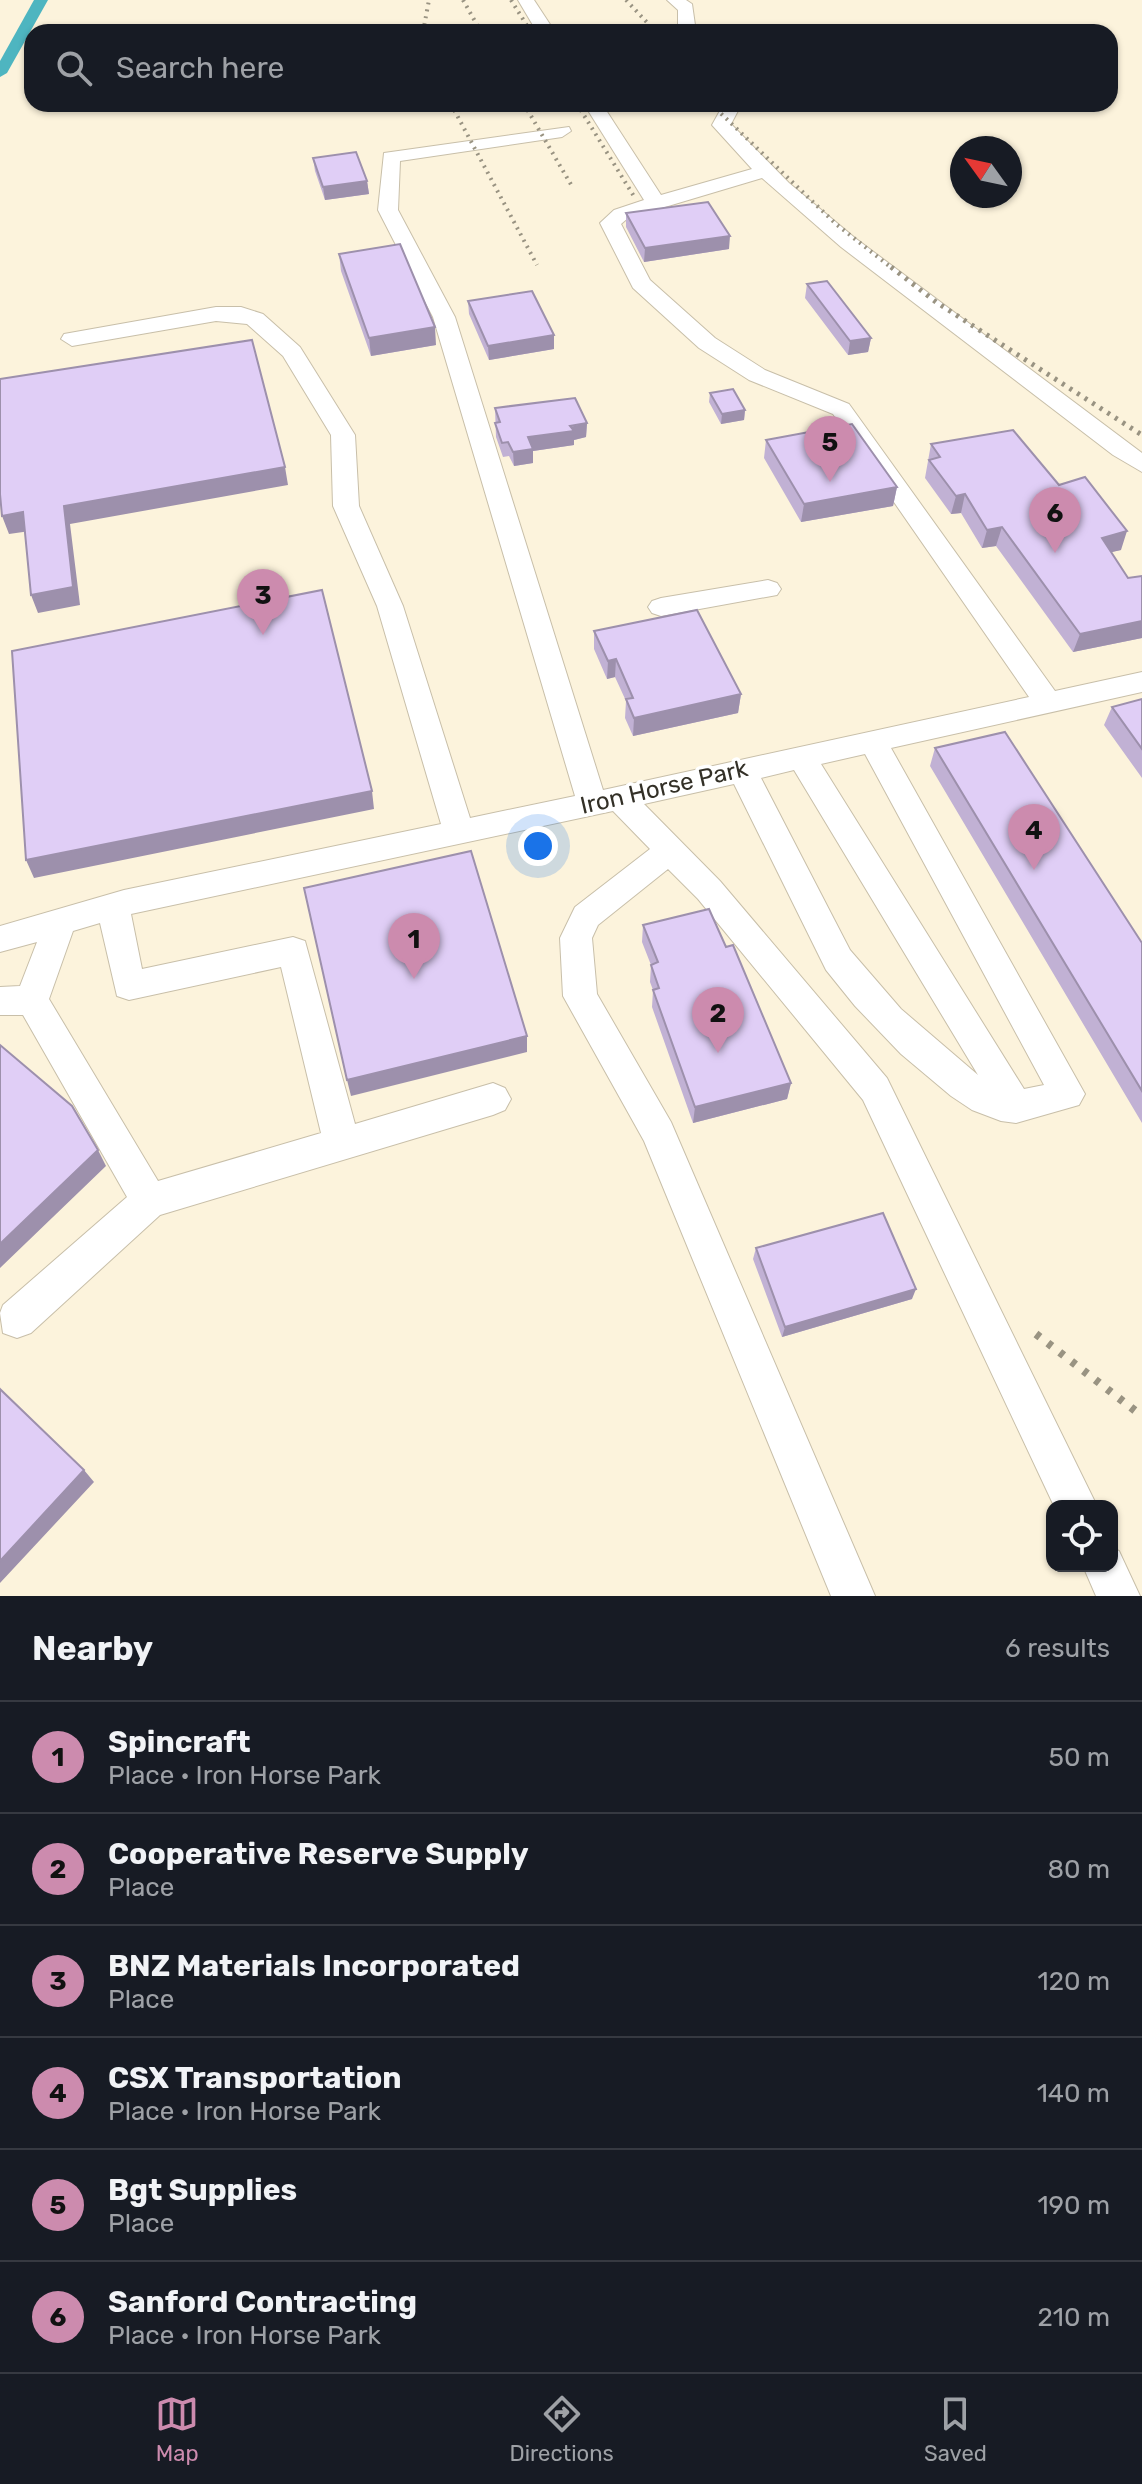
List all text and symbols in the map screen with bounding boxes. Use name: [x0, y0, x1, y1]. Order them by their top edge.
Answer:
search box: [24, 24, 1118, 112]
icon: search: [52, 46, 96, 90]
text: Search here: [116, 50, 284, 86]
north arrow: [950, 136, 1022, 208]
pin: 5: [804, 416, 856, 482]
pin: 6: [1029, 487, 1081, 553]
pin: 3: [237, 569, 289, 635]
street label: Iron Horse Park: [577, 754, 751, 820]
pin: 4: [1008, 804, 1060, 870]
your location: [518, 826, 558, 866]
pin: 1: [388, 913, 440, 979]
pin: 2: [692, 987, 744, 1053]
map controls: [1046, 1500, 1118, 1572]
button: locate: [1046, 1500, 1118, 1572]
text: Nearby: [32, 1628, 153, 1669]
text: 6 results: [1005, 1633, 1110, 1664]
text: Spincraft: [108, 1724, 251, 1760]
text: 1: [52, 1742, 64, 1773]
text: 50 m: [1049, 1742, 1110, 1773]
text: Place · Iron Horse Park: [108, 1760, 381, 1791]
text: Cooperative Reserve Supply: [108, 1836, 529, 1872]
text: 2: [50, 1854, 66, 1885]
text: 80 m: [1047, 1854, 1110, 1885]
text: Place: [108, 1872, 174, 1903]
text: BNZ Materials Incorporated: [108, 1948, 520, 1984]
text: 3: [49, 1966, 67, 1997]
text: 120 m: [1038, 1966, 1110, 1997]
text: Place: [108, 1984, 174, 2015]
text: CSX Transportation: [108, 2060, 402, 2096]
text: 4: [49, 2078, 67, 2109]
text: 140 m: [1037, 2078, 1110, 2109]
text: Place · Iron Horse Park: [108, 2096, 381, 2127]
text: Bgt Supplies: [108, 2172, 297, 2208]
text: 5: [50, 2190, 66, 2221]
text: 190 m: [1037, 2190, 1110, 2221]
text: Place: [108, 2208, 174, 2239]
text: Sanford Contracting: [108, 2284, 417, 2320]
text: 6: [50, 2302, 66, 2333]
text: 210 m: [1038, 2302, 1110, 2333]
text: Place · Iron Horse Park: [108, 2320, 381, 2351]
tab: Map: [155, 2392, 199, 2467]
tab: Directions: [509, 2392, 614, 2467]
tab: Saved: [924, 2392, 987, 2467]

